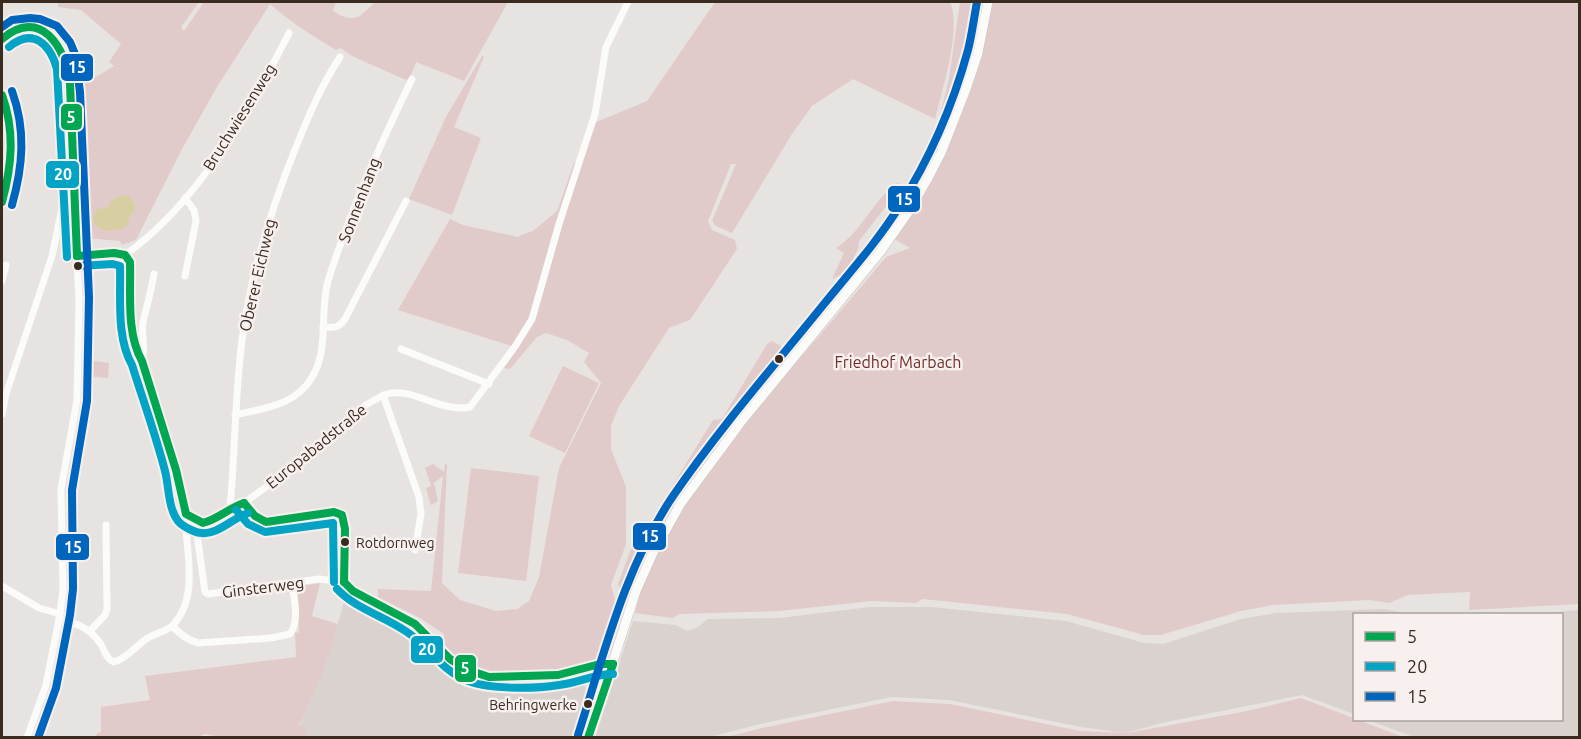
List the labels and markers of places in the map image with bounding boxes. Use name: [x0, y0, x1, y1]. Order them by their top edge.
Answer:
unlabelled marker: [72, 260, 84, 272]
unlabelled marker: [773, 353, 785, 365]
place label: Rotdornweg: [356, 535, 435, 551]
marker: Rotdornweg: [339, 536, 351, 548]
place label: Behringwerke: [489, 697, 577, 713]
marker: Behringwerke: [582, 698, 594, 710]

